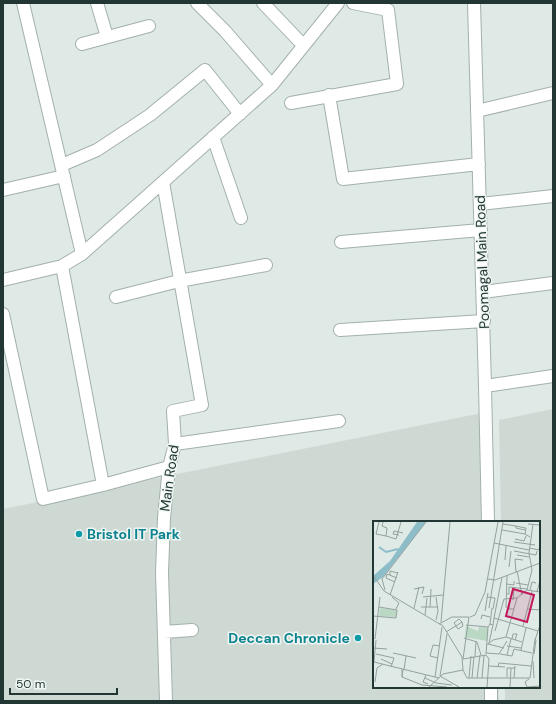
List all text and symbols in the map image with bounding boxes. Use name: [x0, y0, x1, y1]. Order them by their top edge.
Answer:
street label: Poomagal Main Road: [471, 195, 493, 329]
street label: Main Road: [155, 444, 183, 512]
inset map: [373, 521, 540, 688]
place label: Bristol IT Park: [87, 525, 180, 543]
marker: Bristol IT Park: [74, 529, 84, 539]
place label: Deccan Chronicle: [228, 629, 350, 647]
marker: Deccan Chronicle: [353, 633, 363, 643]
scale bar: [10, 670, 117, 696]
text: 50 m: [16, 676, 45, 692]

